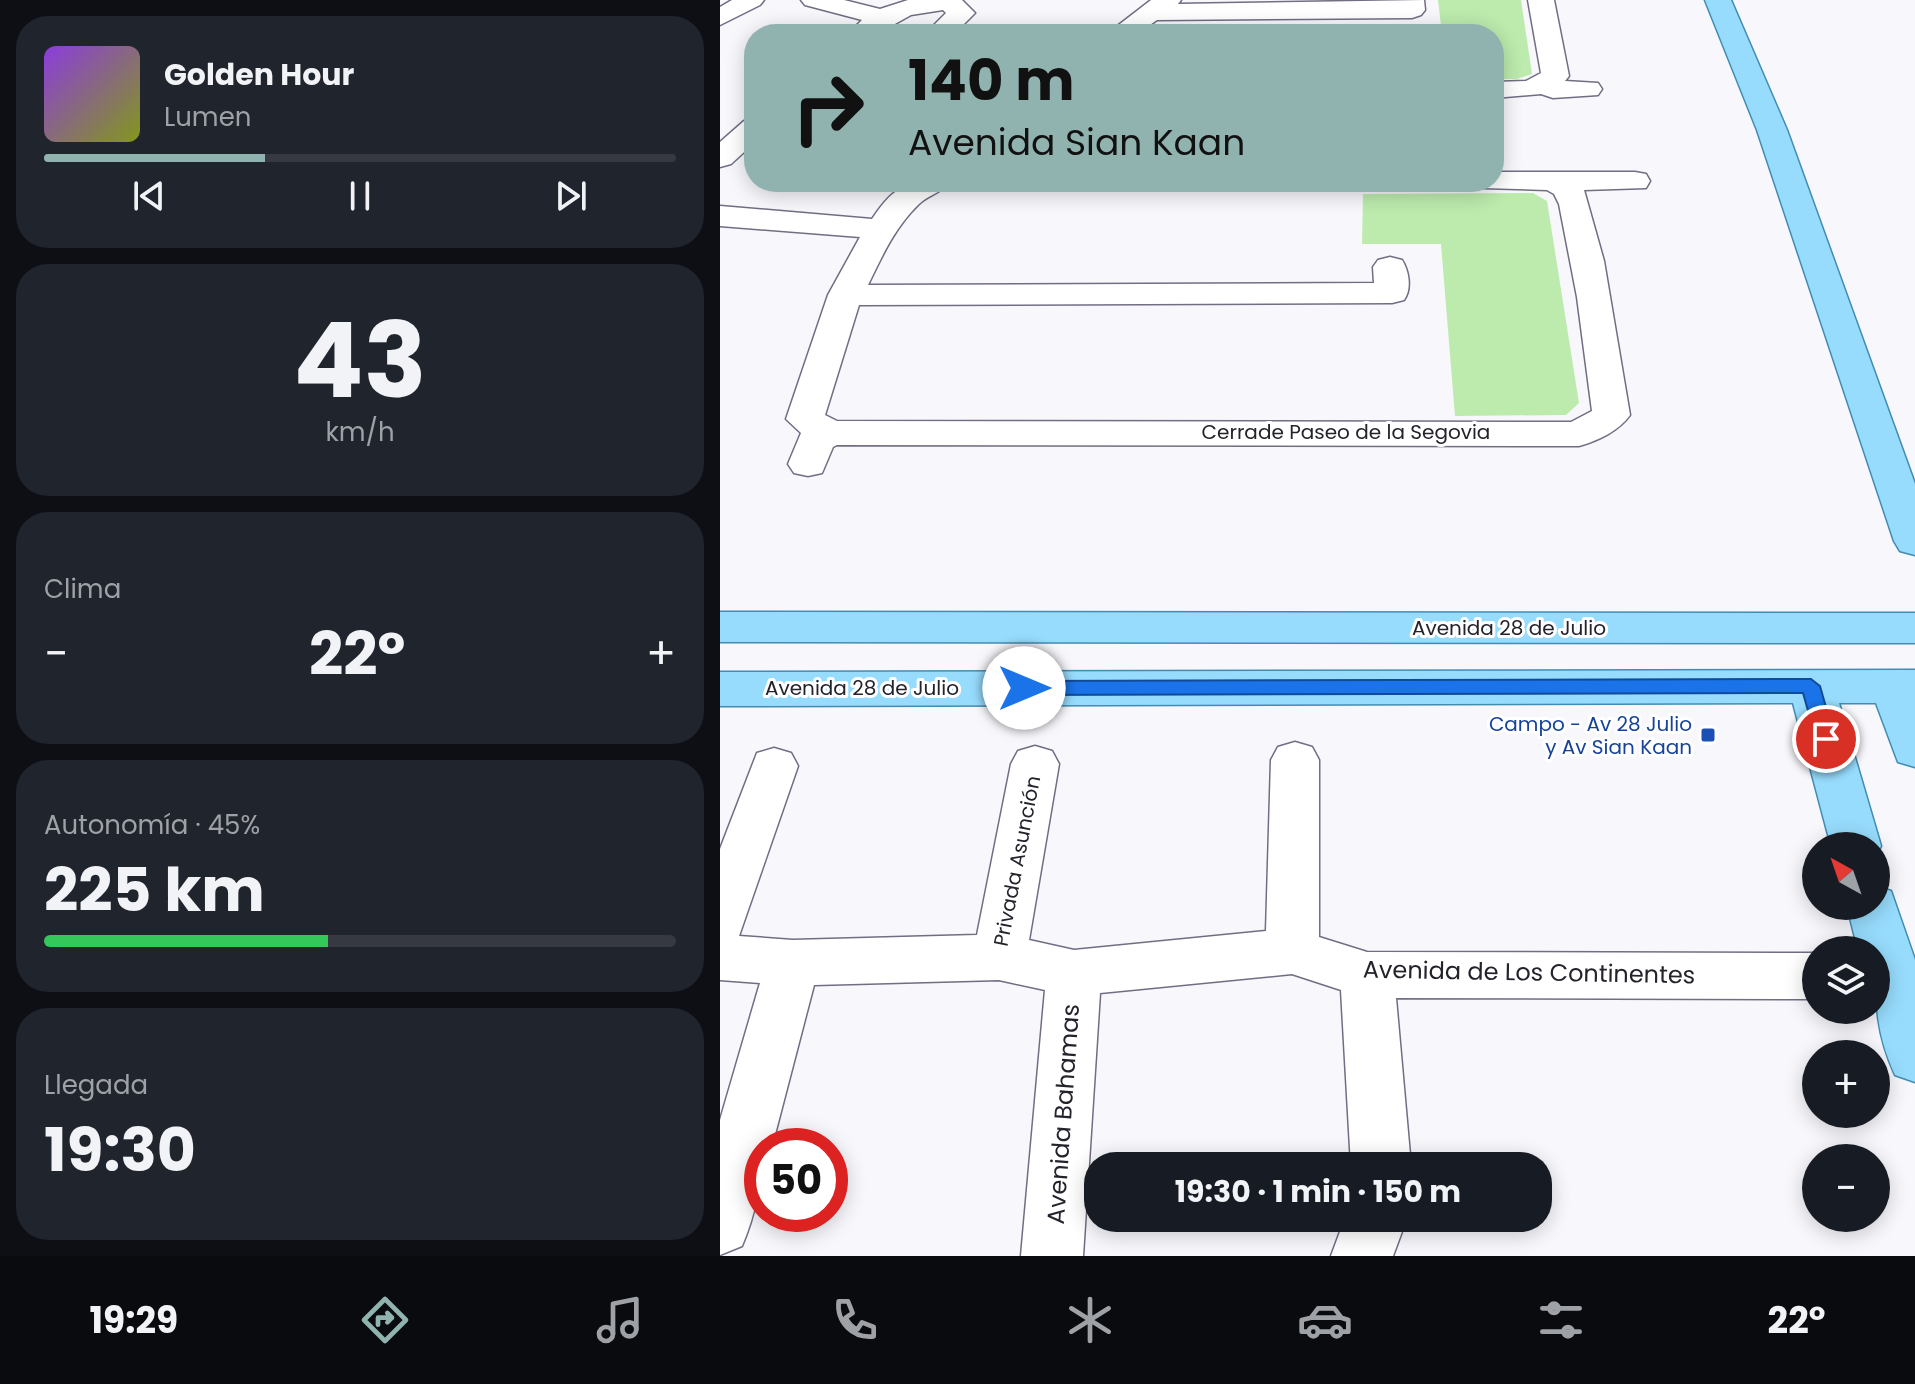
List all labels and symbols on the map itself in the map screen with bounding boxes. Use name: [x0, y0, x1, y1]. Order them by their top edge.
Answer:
street label: Cerrade Paseo de la Segovia: [1202, 418, 1490, 446]
street label: Avenida 28 de Julio: [1412, 614, 1606, 642]
position arrow: [982, 646, 1066, 730]
street label: Avenida 28 de Julio: [765, 674, 959, 702]
pin: [1792, 705, 1860, 773]
place label: Campo - Av 28 Julio y Av Sian Kaan: [1489, 710, 1692, 761]
marker: Campo - Av 28 Julio y Av Sian Kaan: [1699, 726, 1717, 744]
street label: Privada Asunción: [987, 773, 1047, 949]
north arrow: [1802, 832, 1890, 920]
street label: Avenida de Los Continentes: [1363, 953, 1695, 991]
street label: Avenida Bahamas: [1039, 1003, 1087, 1225]
speed limit sign: 50: [744, 1128, 848, 1232]

